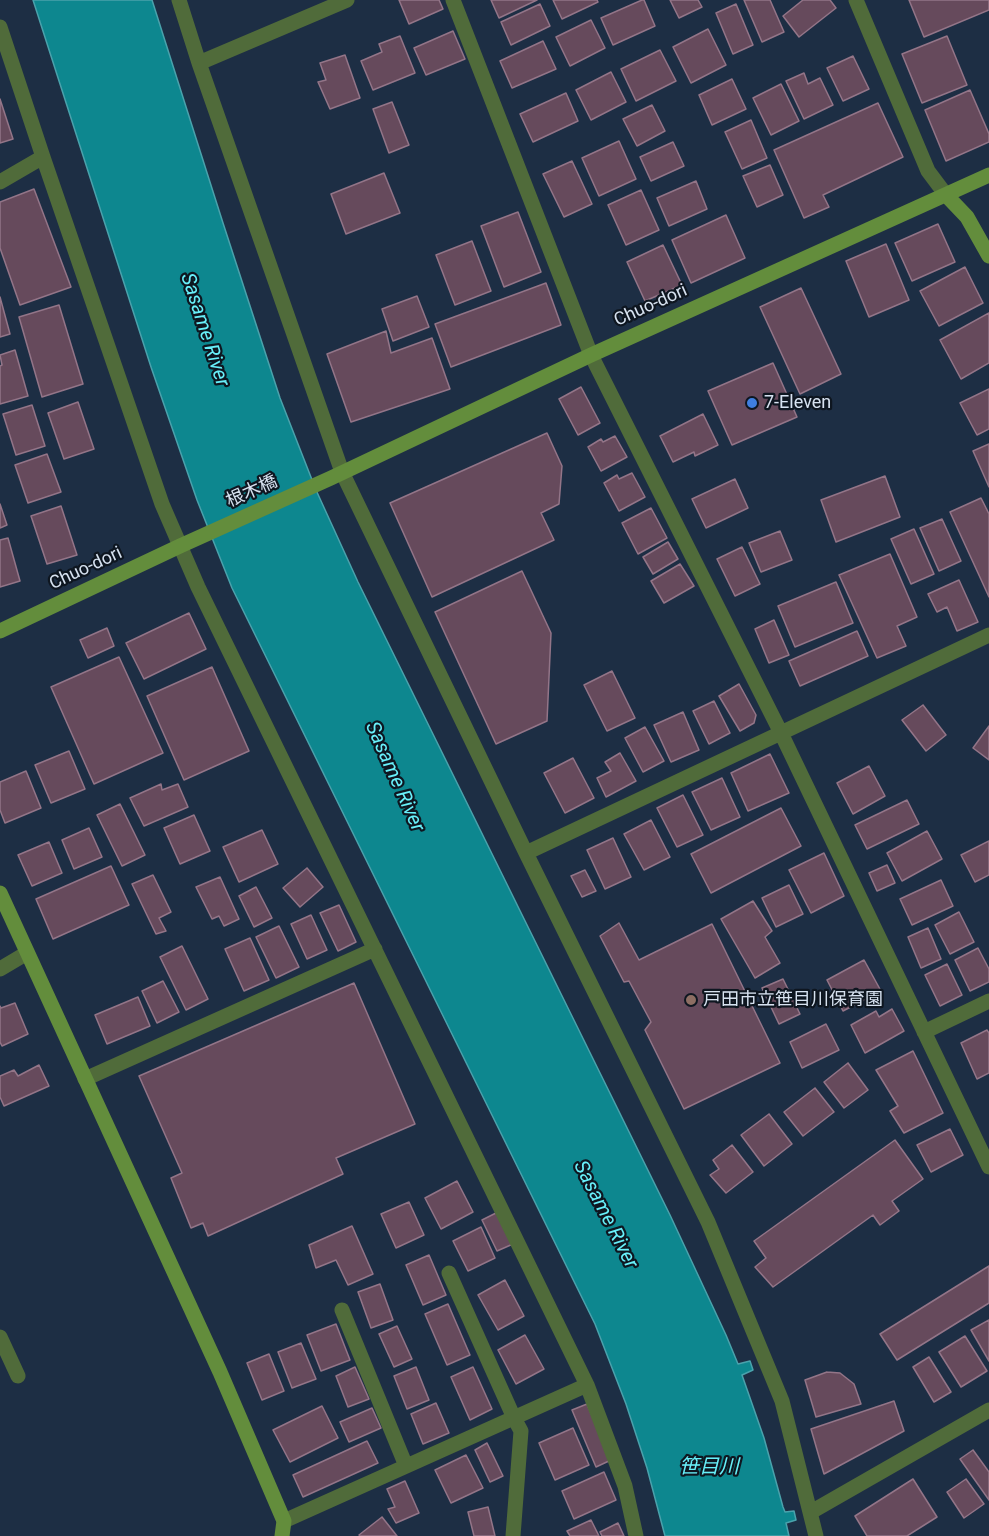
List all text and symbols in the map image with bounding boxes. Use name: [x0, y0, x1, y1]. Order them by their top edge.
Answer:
water label: Sasame River: [174, 270, 234, 390]
street label: Chuo-dori: [611, 280, 691, 332]
place label: 7-Eleven: [764, 392, 831, 414]
marker: 7-Eleven: [745, 396, 759, 410]
street label: 根木橋: [223, 471, 281, 513]
street label: Chuo-dori: [46, 543, 126, 595]
water label: Sasame River: [359, 718, 429, 836]
place label: 戸田市立笹目川保育園: [703, 989, 883, 1011]
marker: 戸田市立笹目川保育園: [684, 993, 698, 1007]
water label: Sasame River: [568, 1157, 642, 1273]
water label: 笹目川: [679, 1456, 739, 1480]

